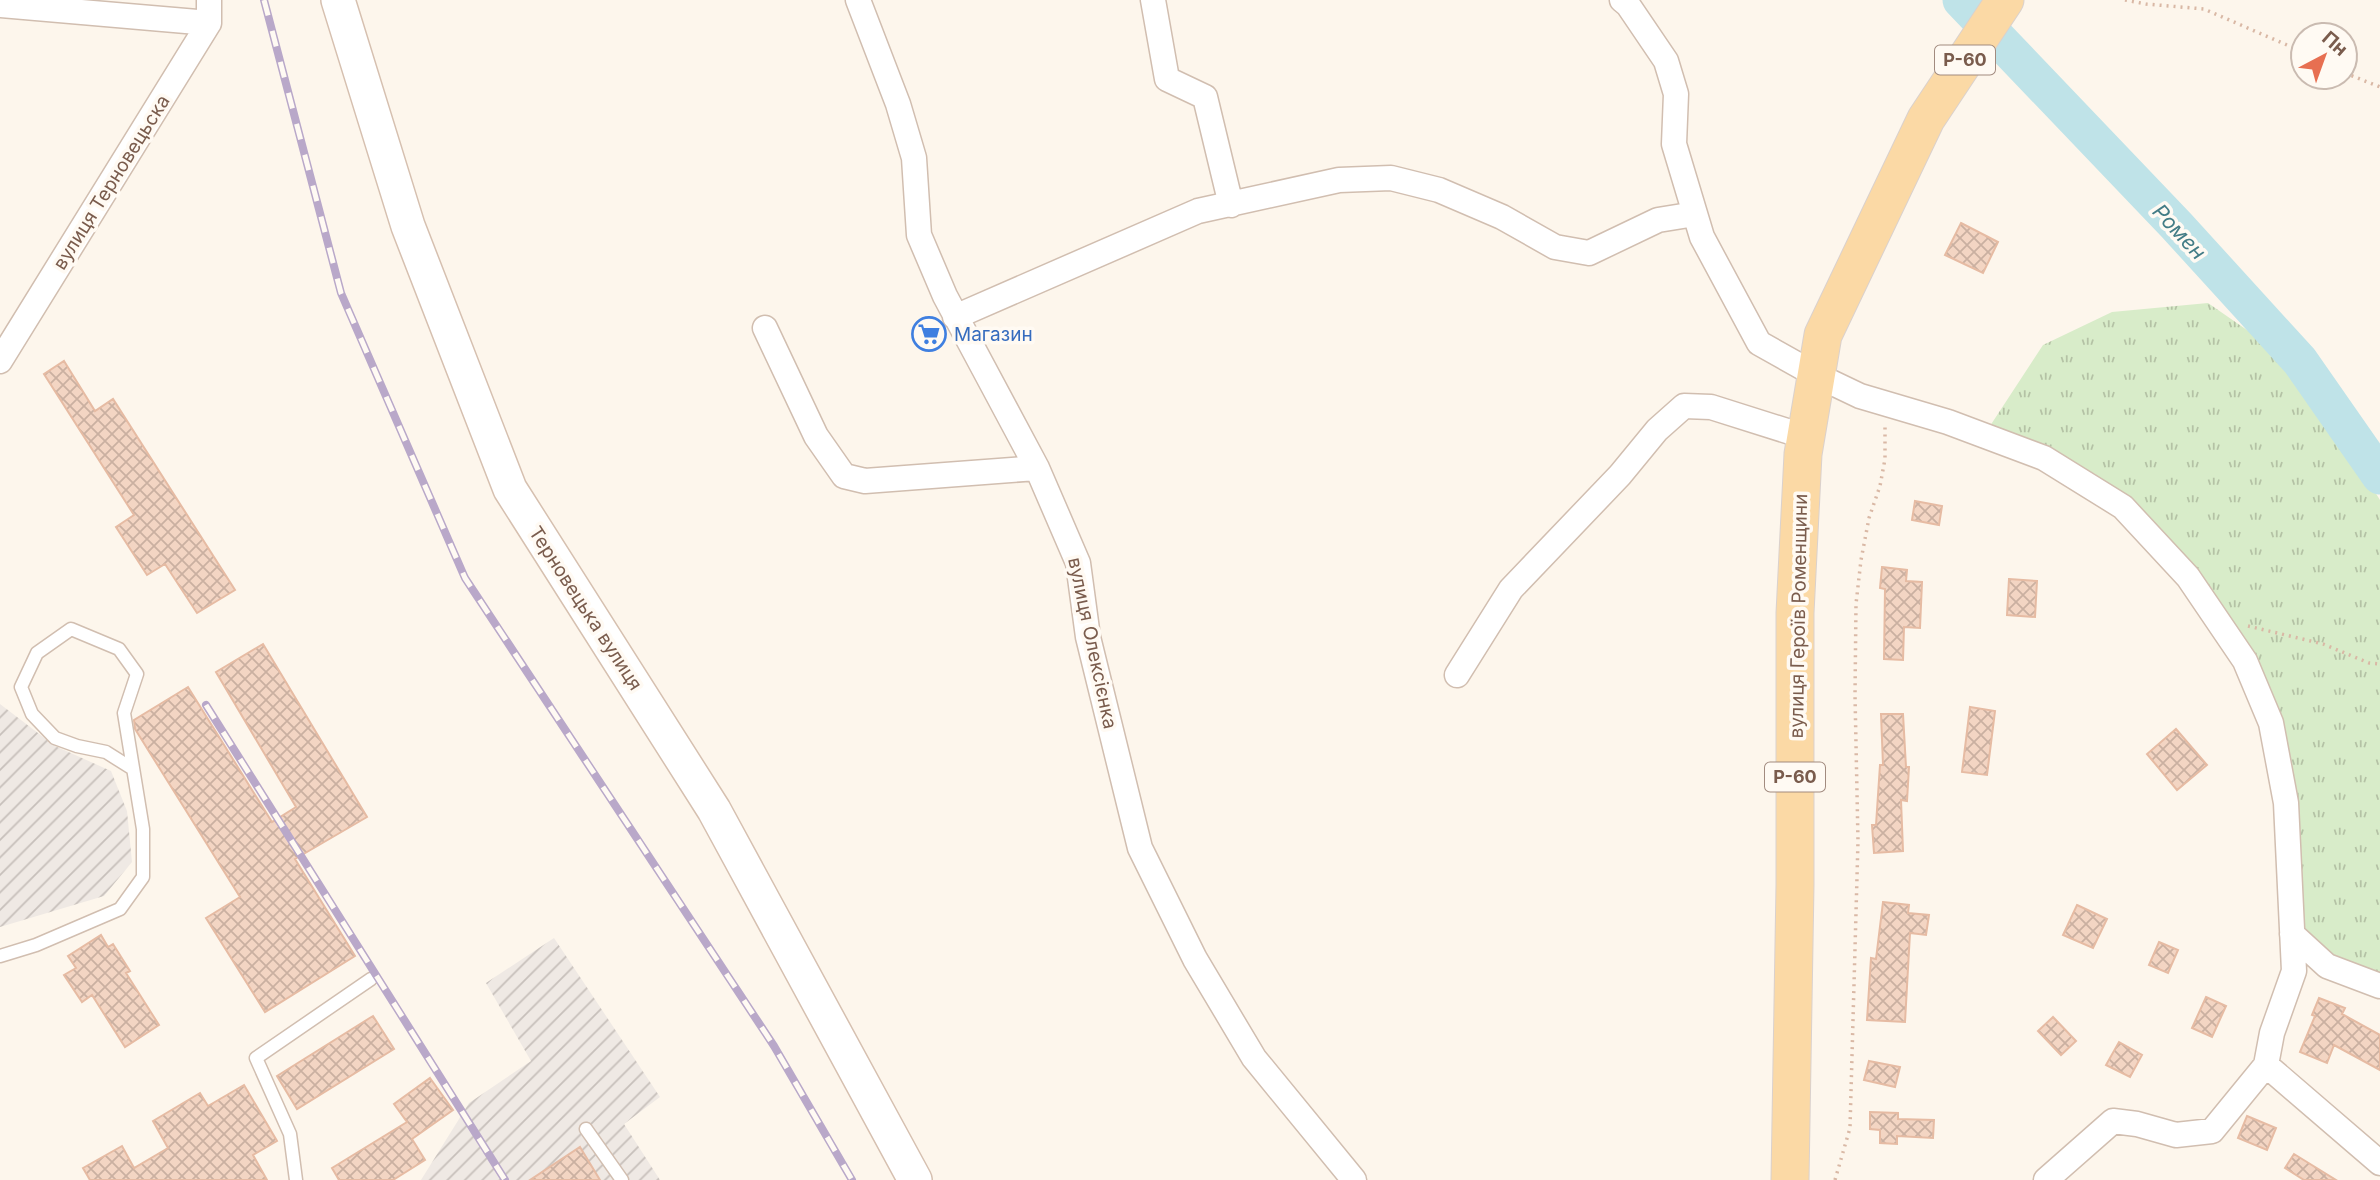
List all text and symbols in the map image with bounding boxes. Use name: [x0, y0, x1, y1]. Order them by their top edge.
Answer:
north arrow: [2289, 21, 2359, 91]
text: Пн: [2317, 26, 2352, 61]
road number: Р-60: [1935, 46, 1995, 74]
street label: вулиця Терновецьска: [48, 91, 175, 274]
water label: Ромен: [2148, 199, 2211, 265]
supermarket icon: Магазин: [910, 315, 948, 353]
place label: Магазин: [954, 323, 1033, 346]
street label: вулиця Героїв Роменщини: [1785, 493, 1812, 739]
street label: Терновецька вулиця: [524, 522, 647, 695]
street label: вулиця Олексієнка: [1063, 555, 1122, 731]
road number: Р-60: [1765, 762, 1825, 792]

